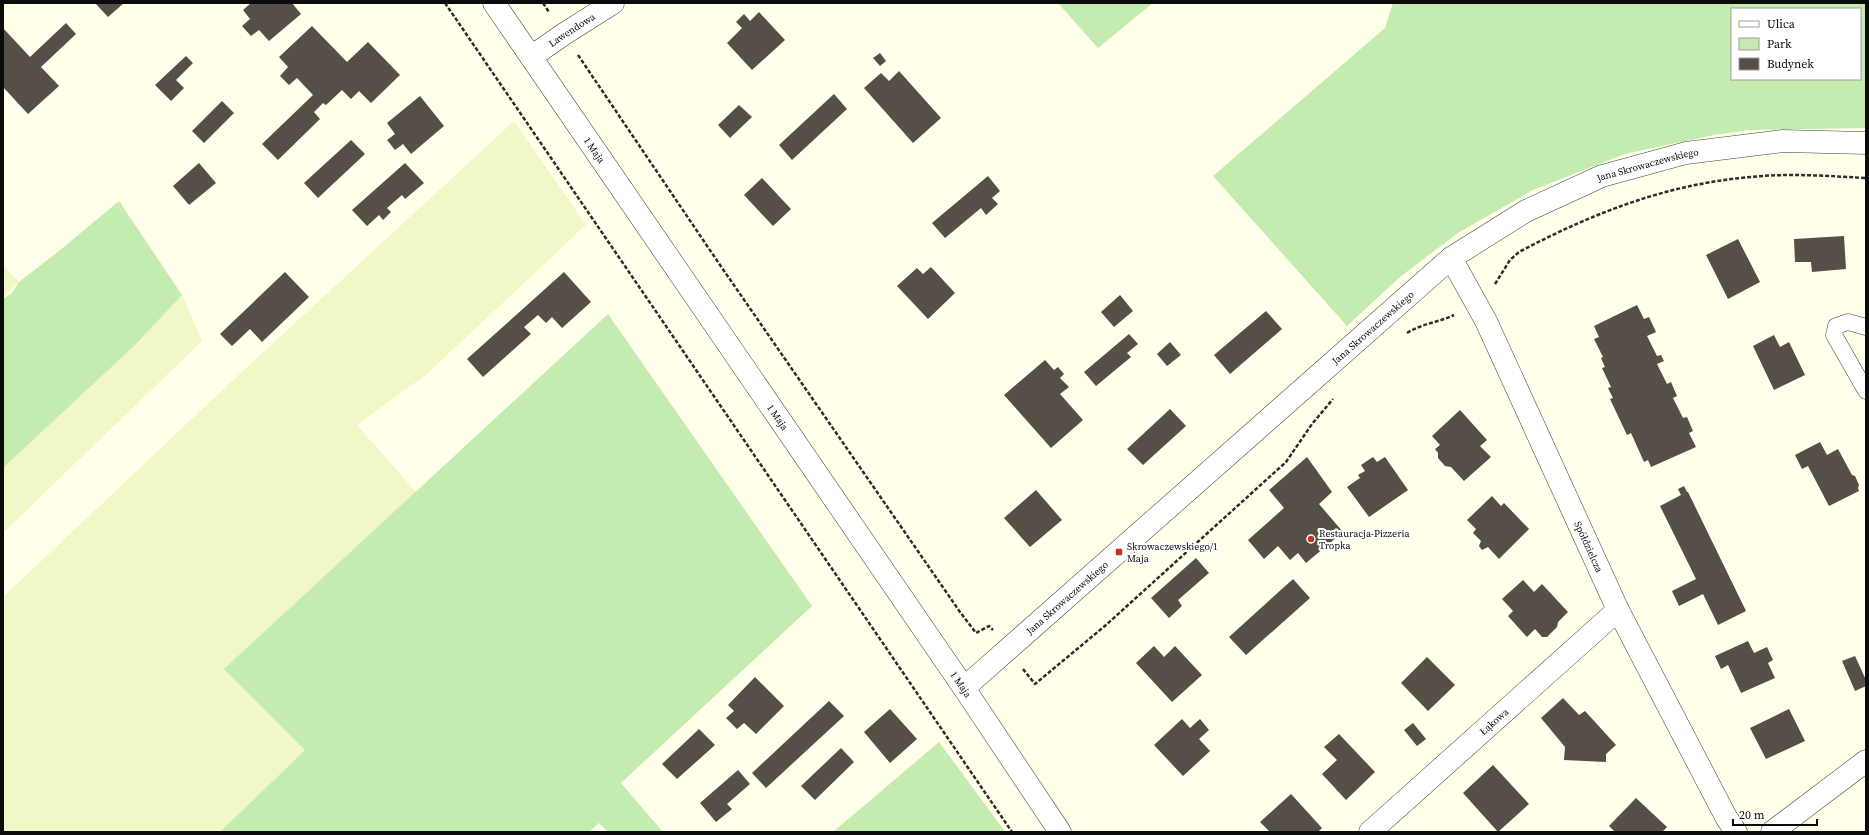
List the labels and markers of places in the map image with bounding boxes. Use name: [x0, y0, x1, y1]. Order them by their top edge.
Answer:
place label: Restauracja-Pizzeria Tropka: [1319, 527, 1410, 552]
marker: Restauracja-Pizzeria Tropka: [1306, 534, 1316, 544]
place label: Skrowaczewskiego/1 Maja: [1127, 540, 1218, 565]
marker: Skrowaczewskiego/1 Maja: [1114, 547, 1124, 557]

